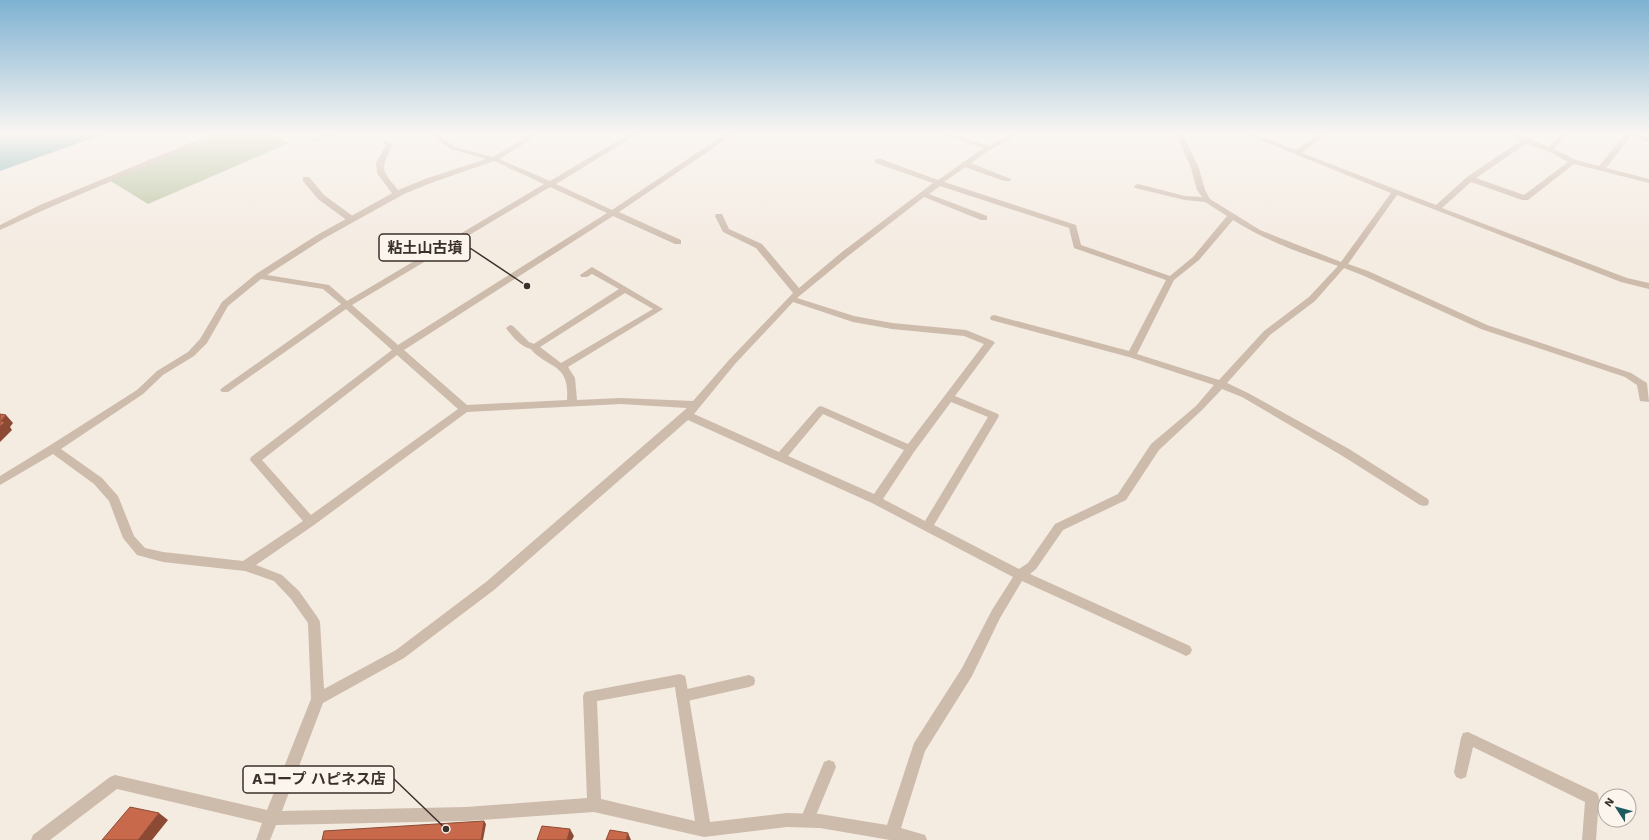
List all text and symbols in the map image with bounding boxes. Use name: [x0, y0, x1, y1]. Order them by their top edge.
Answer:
callout: 粘土山古墳: [379, 234, 470, 261]
text: 粘土山古墳: [387, 239, 463, 257]
callout: Aコープ ハピネス店: [243, 766, 394, 793]
text: Aコープ ハピネス店: [252, 770, 386, 788]
north arrow: [1597, 788, 1637, 828]
text: N: [1602, 795, 1617, 810]

